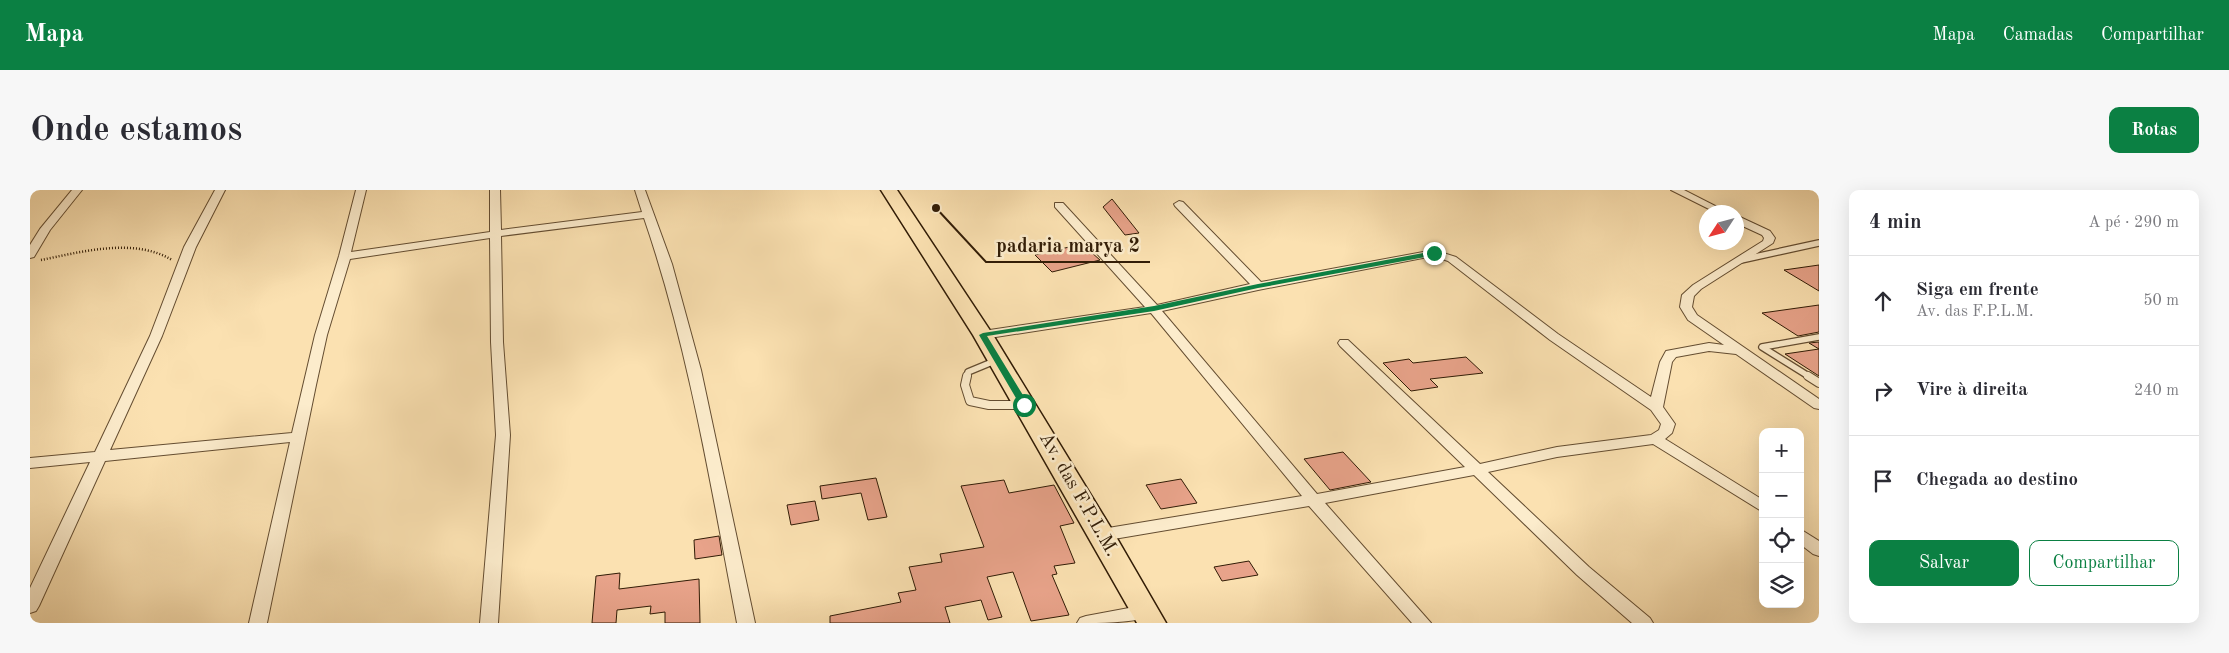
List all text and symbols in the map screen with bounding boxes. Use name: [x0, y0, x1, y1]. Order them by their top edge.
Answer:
text: Mapa: [25, 23, 84, 47]
text: Mapa: [1933, 26, 1975, 44]
text: Camadas: [2003, 26, 2073, 44]
text: Compartilhar: [2101, 26, 2204, 44]
button: Rotas: [2109, 107, 2199, 153]
text: Onde estamos: [30, 113, 242, 148]
north arrow: [1699, 205, 1744, 250]
text: 4 min: [1869, 212, 1922, 233]
text: A pé · 290 m: [2088, 215, 2179, 231]
callout: padaria marya 2: [986, 227, 1150, 262]
text: padaria marya 2: [996, 237, 1140, 257]
route end: [1423, 242, 1446, 265]
text: Siga em frente: [1916, 281, 2039, 300]
icon: ahead: [1869, 287, 1897, 315]
text: 50 m: [2143, 293, 2179, 309]
text: Av. das F.P.L.M.: [1916, 304, 2033, 320]
icon: right: [1869, 377, 1897, 405]
text: Vire à direita: [1916, 381, 2028, 400]
text: 240 m: [2134, 383, 2179, 399]
route start: [1013, 394, 1036, 417]
map controls: [1759, 428, 1804, 608]
button: +: [1759, 428, 1804, 473]
street label: Av. das F.P.L.M.: [1035, 430, 1121, 560]
icon: arrive: [1869, 467, 1897, 495]
text: Chegada ao destino: [1916, 471, 2078, 490]
button: −: [1759, 473, 1804, 518]
button: locate: [1759, 518, 1804, 563]
button: Salvar: [1869, 540, 2019, 586]
button: Compartilhar: [2029, 540, 2179, 586]
button: layers: [1759, 563, 1804, 608]

